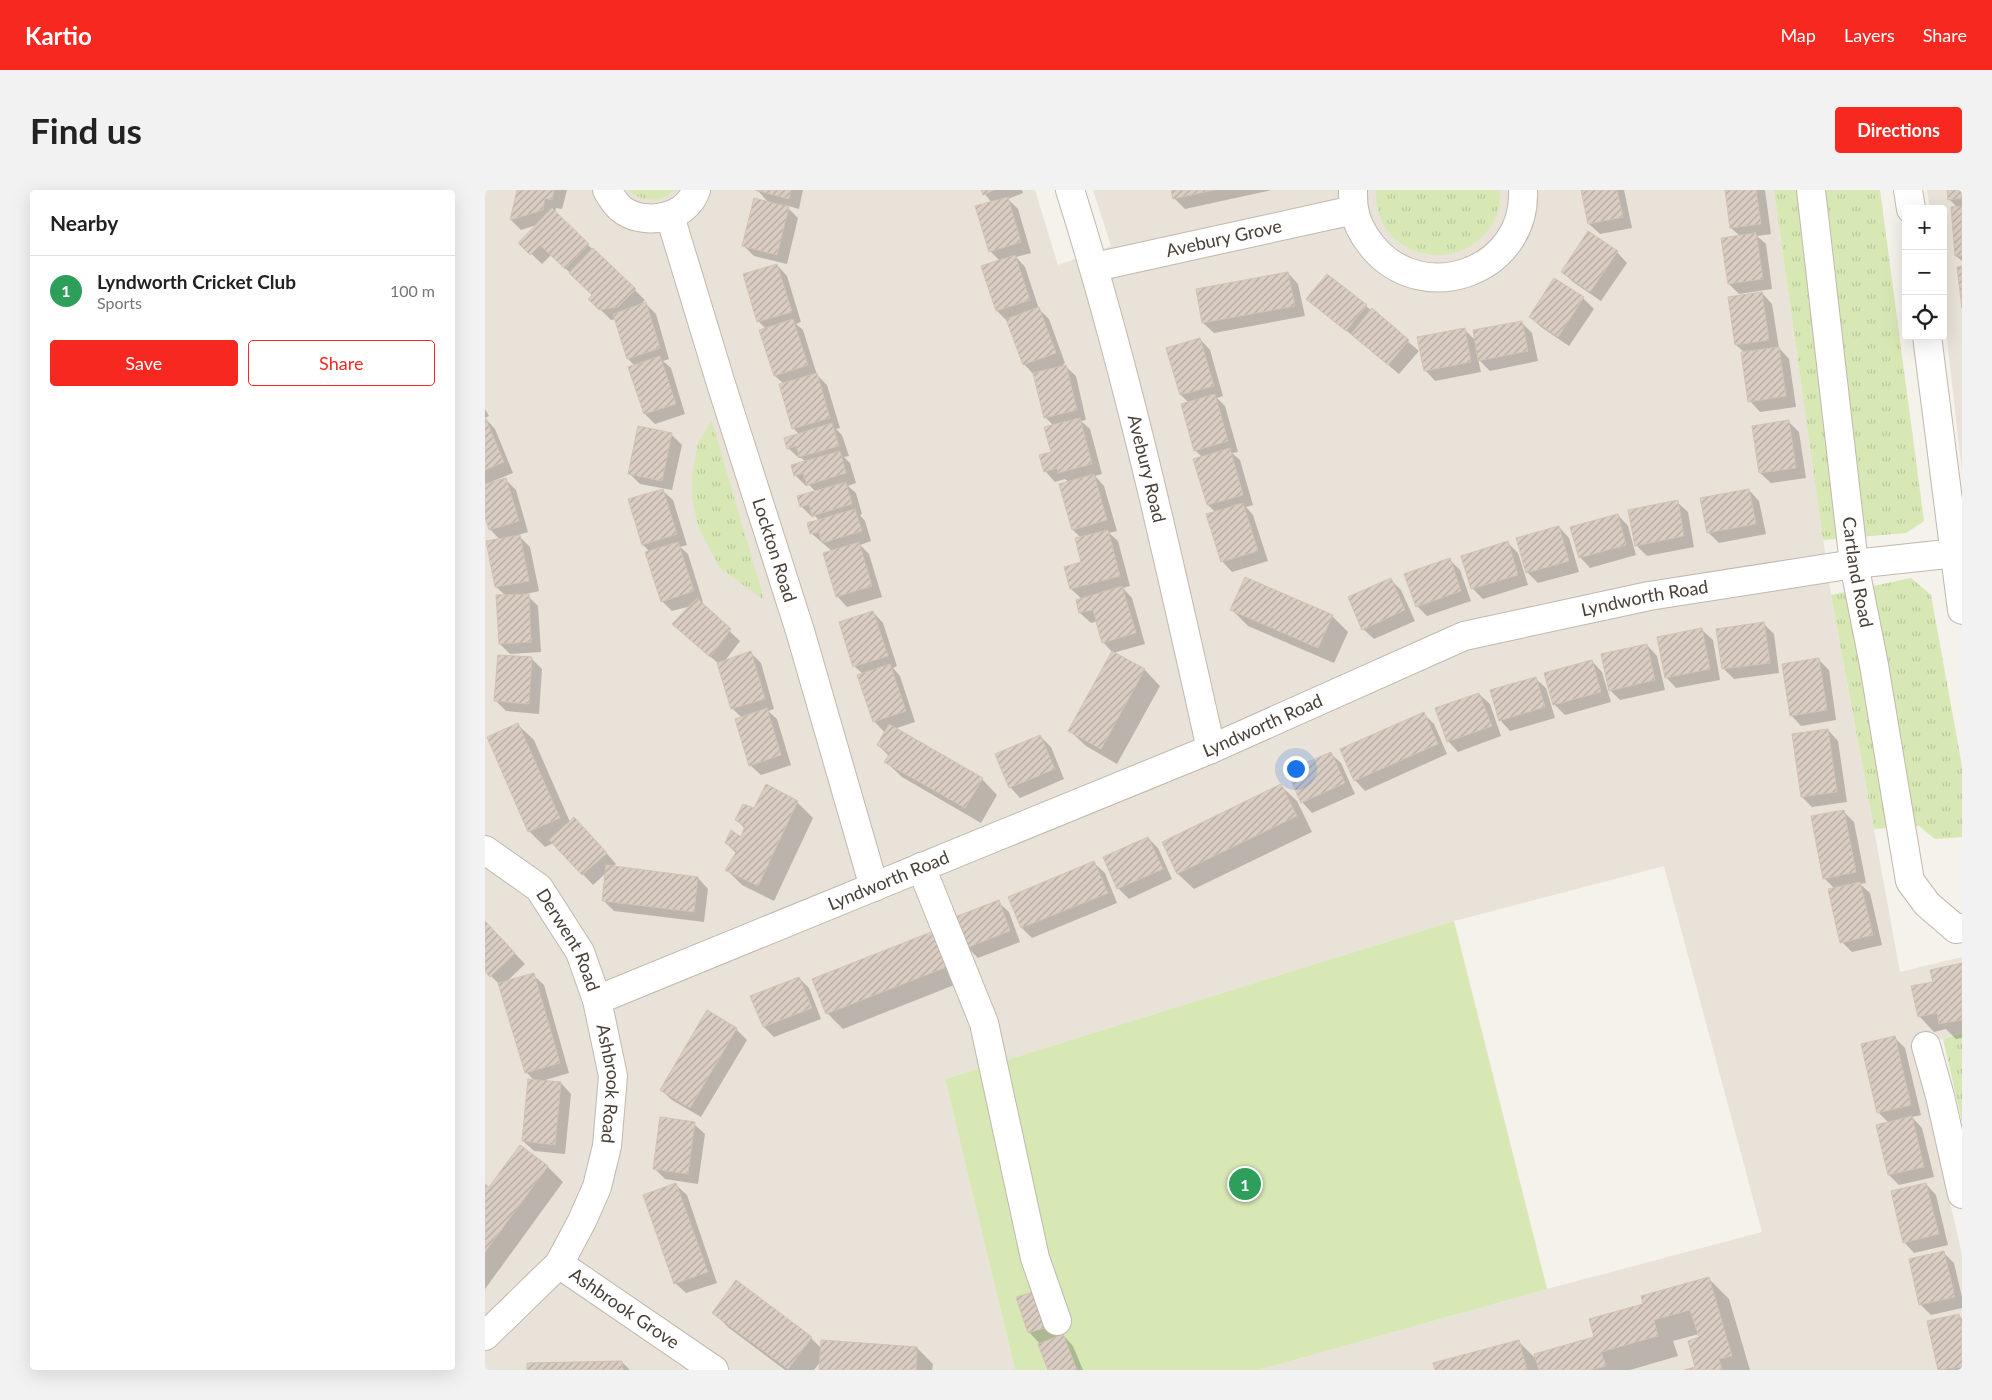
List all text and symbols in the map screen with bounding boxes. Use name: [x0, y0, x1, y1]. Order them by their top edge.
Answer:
text: Kartio: [25, 21, 92, 50]
text: Map: [1780, 24, 1816, 46]
text: Layers: [1844, 24, 1895, 46]
text: Share: [1923, 24, 1967, 46]
button: Directions: [1835, 107, 1962, 153]
text: Find us: [30, 109, 142, 151]
map controls: [1902, 205, 1947, 340]
button: +: [1902, 205, 1947, 250]
text: Nearby: [50, 210, 118, 235]
street label: Avebury Grove: [1164, 214, 1284, 261]
button: −: [1902, 250, 1947, 295]
text: Lyndworth Cricket Club: [97, 270, 296, 293]
text: 1: [61, 281, 71, 300]
text: 100 m: [390, 281, 435, 300]
text: Sports: [97, 293, 142, 312]
button: locate: [1902, 295, 1947, 340]
button: Save: [50, 340, 238, 386]
button: Share: [248, 340, 435, 386]
street label: Avebury Road: [1124, 412, 1171, 524]
street label: Lockton Road: [748, 495, 802, 605]
street label: Cartland Road: [1839, 516, 1878, 629]
street label: Lyndworth Road: [1579, 575, 1710, 620]
street label: Lyndworth Road: [1199, 689, 1326, 761]
your location: [1283, 756, 1309, 782]
street label: Lyndworth Road: [824, 845, 952, 914]
street label: Derwent Road: [532, 884, 605, 994]
street label: Ashbrook Road: [592, 1022, 625, 1144]
pin: 1: [1229, 1165, 1261, 1203]
street label: Ashbrook Grove: [566, 1262, 684, 1353]

